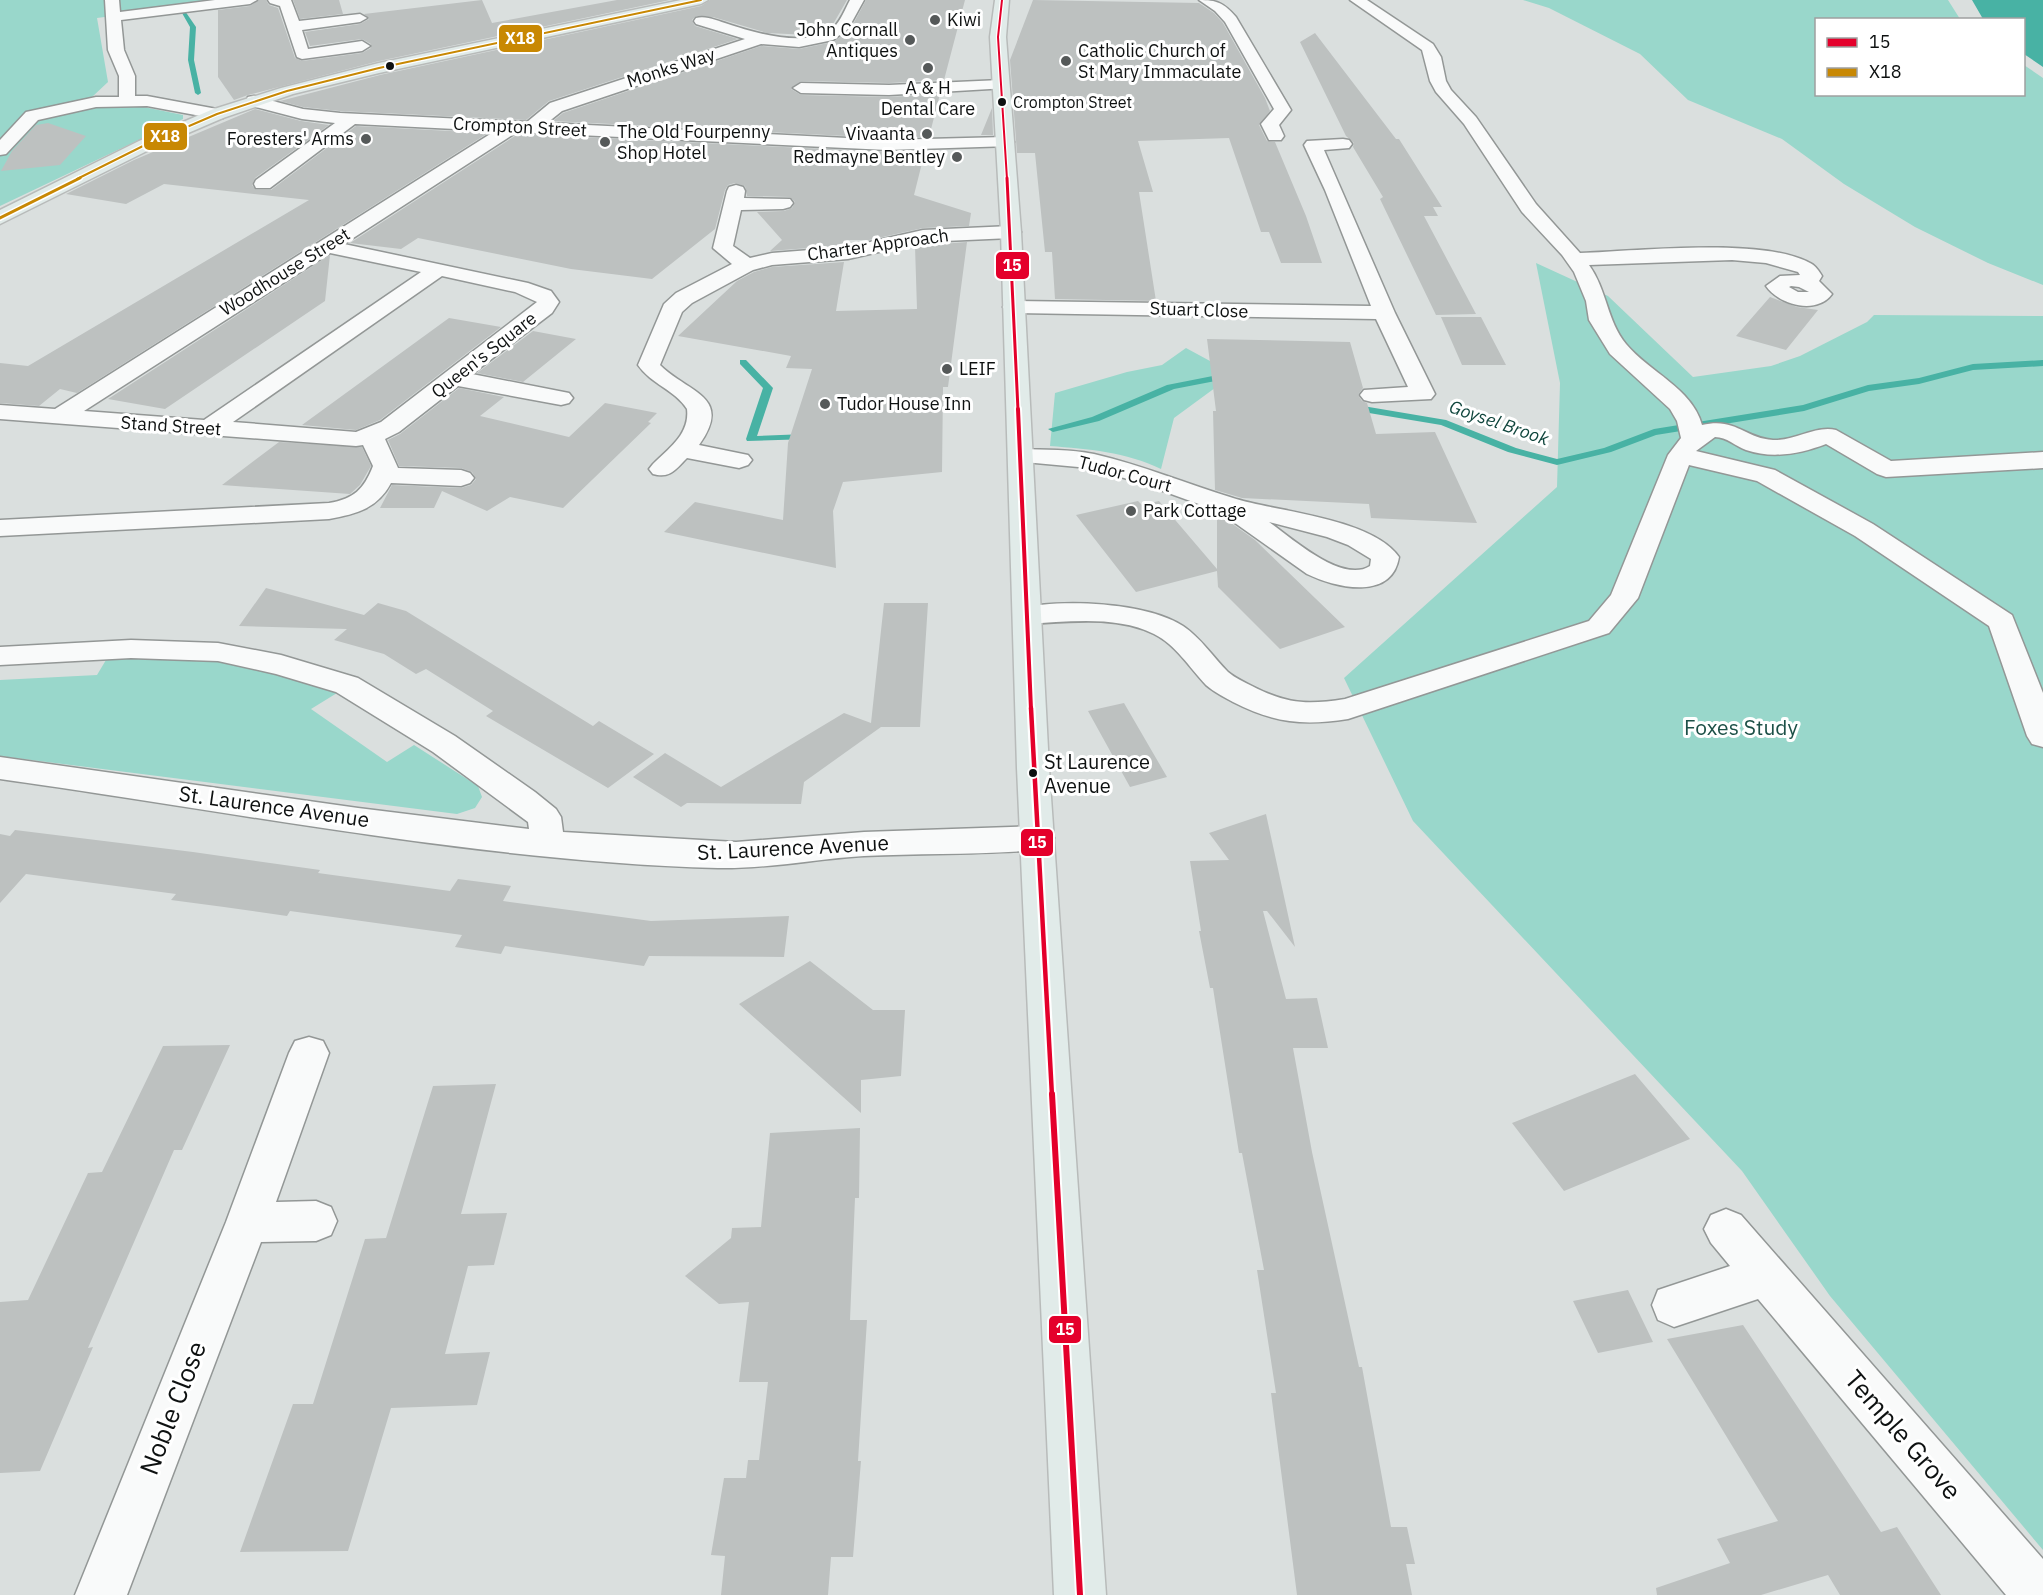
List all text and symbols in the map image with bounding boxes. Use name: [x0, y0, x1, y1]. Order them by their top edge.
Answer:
place label: Kiwi: [947, 8, 981, 31]
marker: Kiwi: [928, 13, 942, 27]
place label: John Cornall Antiques: [797, 18, 898, 62]
legend: [1815, 18, 2025, 96]
line badge: X18: [498, 24, 543, 53]
text: X18: [505, 28, 535, 48]
text: 15: [1869, 30, 1891, 53]
marker: John Cornall Antiques: [903, 33, 917, 47]
place label: Catholic Church of St Mary Immaculate: [1078, 39, 1242, 83]
street label: Monks Way: [624, 42, 718, 93]
marker: Catholic Church of St Mary Immaculate: [1059, 54, 1073, 68]
unlabelled marker: [384, 60, 396, 72]
text: X18: [1869, 60, 1902, 83]
marker: A & H Dental Care: [921, 61, 935, 75]
place label: A & H Dental Care: [881, 76, 975, 120]
place label: Crompton Street: [1013, 92, 1132, 112]
marker: Crompton Street: [996, 96, 1008, 108]
street label: Crompton Street: [453, 112, 588, 141]
place label: The Old Fourpenny Shop Hotel: [617, 120, 770, 164]
line badge: X18: [143, 122, 188, 151]
place label: Vivaanta: [845, 122, 915, 145]
text: X18: [150, 126, 180, 146]
place label: Foresters' Arms: [227, 127, 354, 150]
marker: Vivaanta: [920, 127, 934, 141]
marker: Foresters' Arms: [359, 132, 373, 146]
marker: The Old Fourpenny Shop Hotel: [598, 135, 612, 149]
place label: Redmayne Bentley: [793, 145, 945, 168]
marker: Redmayne Bentley: [950, 150, 964, 164]
street label: Woodhouse Street: [215, 222, 354, 321]
street label: Charter Approach: [806, 223, 950, 266]
line badge: 15: [995, 251, 1030, 280]
text: 15: [1002, 255, 1022, 275]
street label: Stuart Close: [1149, 296, 1249, 323]
street label: Queen's Square: [426, 306, 541, 403]
place label: LEIF: [959, 357, 996, 380]
marker: LEIF: [940, 362, 954, 376]
place label: Tudor House Inn: [837, 392, 972, 415]
water label: Goysel Brook: [1446, 395, 1553, 450]
marker: Tudor House Inn: [818, 397, 832, 411]
street label: Stand Street: [120, 411, 222, 440]
street label: Tudor Court: [1076, 450, 1174, 497]
place label: Park Cottage: [1143, 499, 1246, 522]
marker: Park Cottage: [1124, 504, 1138, 518]
park label: Foxes Study: [1684, 713, 1799, 741]
place label: St Laurence Avenue: [1044, 748, 1150, 799]
marker: St Laurence Avenue: [1027, 767, 1039, 779]
street label: St. Laurence Avenue: [177, 779, 371, 833]
street label: St. Laurence Avenue: [696, 828, 890, 866]
line badge: 15: [1020, 828, 1054, 857]
text: 15: [1027, 832, 1047, 852]
line badge: 15: [1048, 1315, 1082, 1344]
text: 15: [1055, 1319, 1075, 1339]
street label: Noble Close: [131, 1336, 213, 1479]
street label: Temple Grove: [1838, 1362, 1970, 1506]

